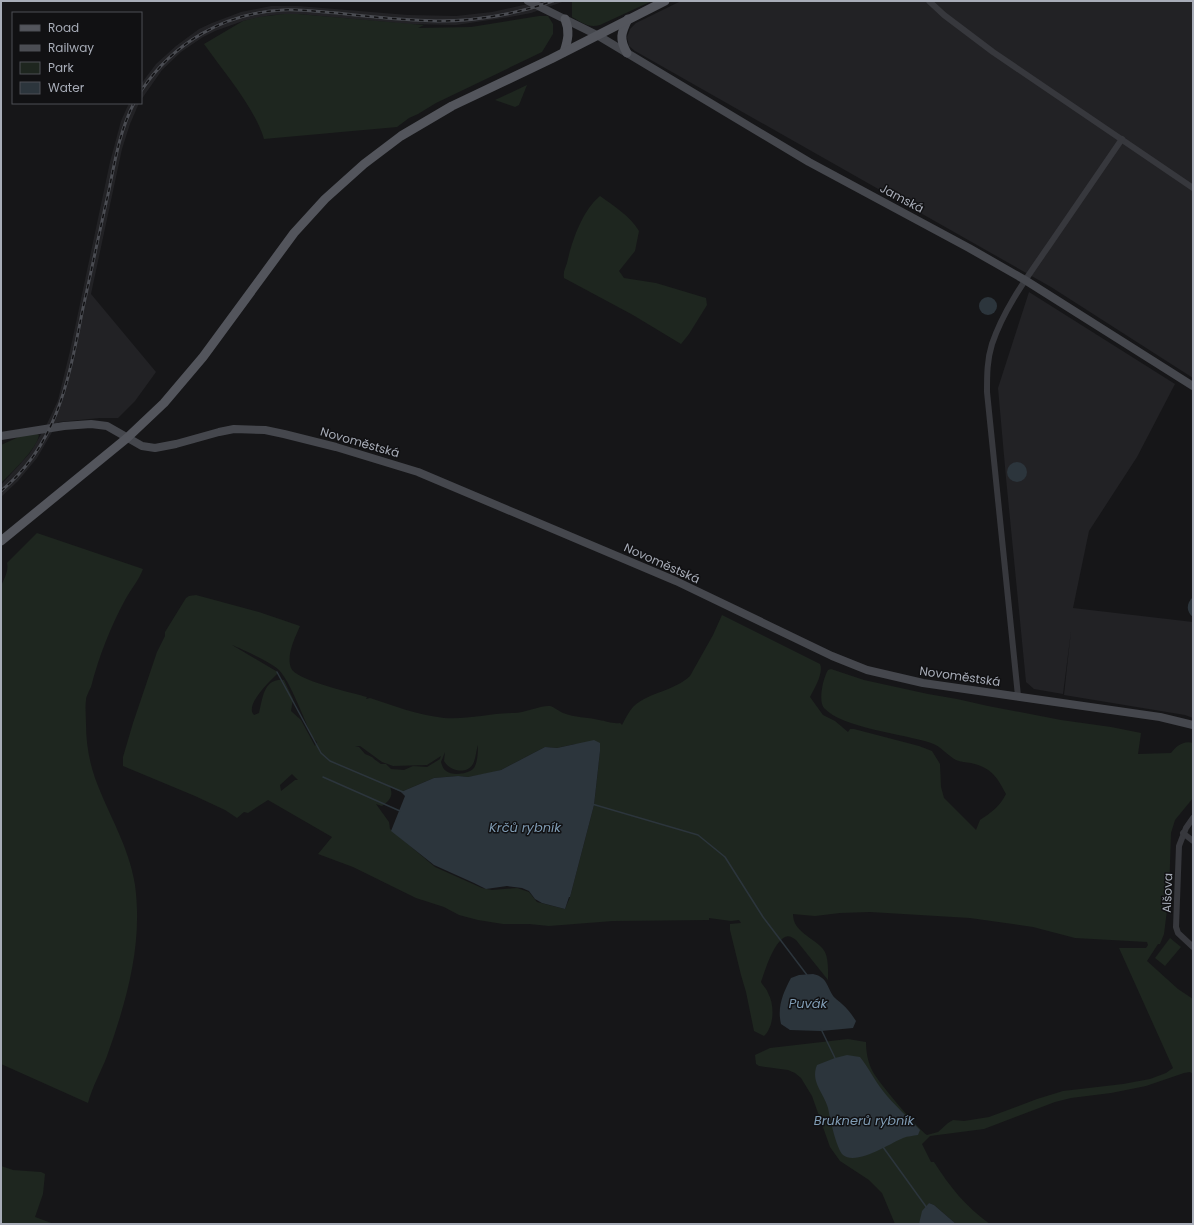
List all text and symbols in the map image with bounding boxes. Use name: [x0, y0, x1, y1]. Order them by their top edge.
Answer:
legend: [12, 12, 142, 104]
text: Road: [48, 19, 79, 36]
text: Railway: [48, 39, 94, 56]
text: Park: [48, 59, 75, 76]
text: Water: [48, 79, 85, 96]
street label: Jamská: [877, 179, 927, 217]
street label: Novoměstská: [318, 423, 402, 461]
street label: Novoměstská: [621, 539, 703, 587]
street label: Novoměstská: [918, 662, 1002, 690]
water label: Krčů rybník: [489, 818, 562, 837]
street label: Alšova: [1158, 873, 1176, 913]
water label: Puvák: [789, 994, 829, 1013]
water label: Bruknerů rybník: [814, 1111, 916, 1130]

